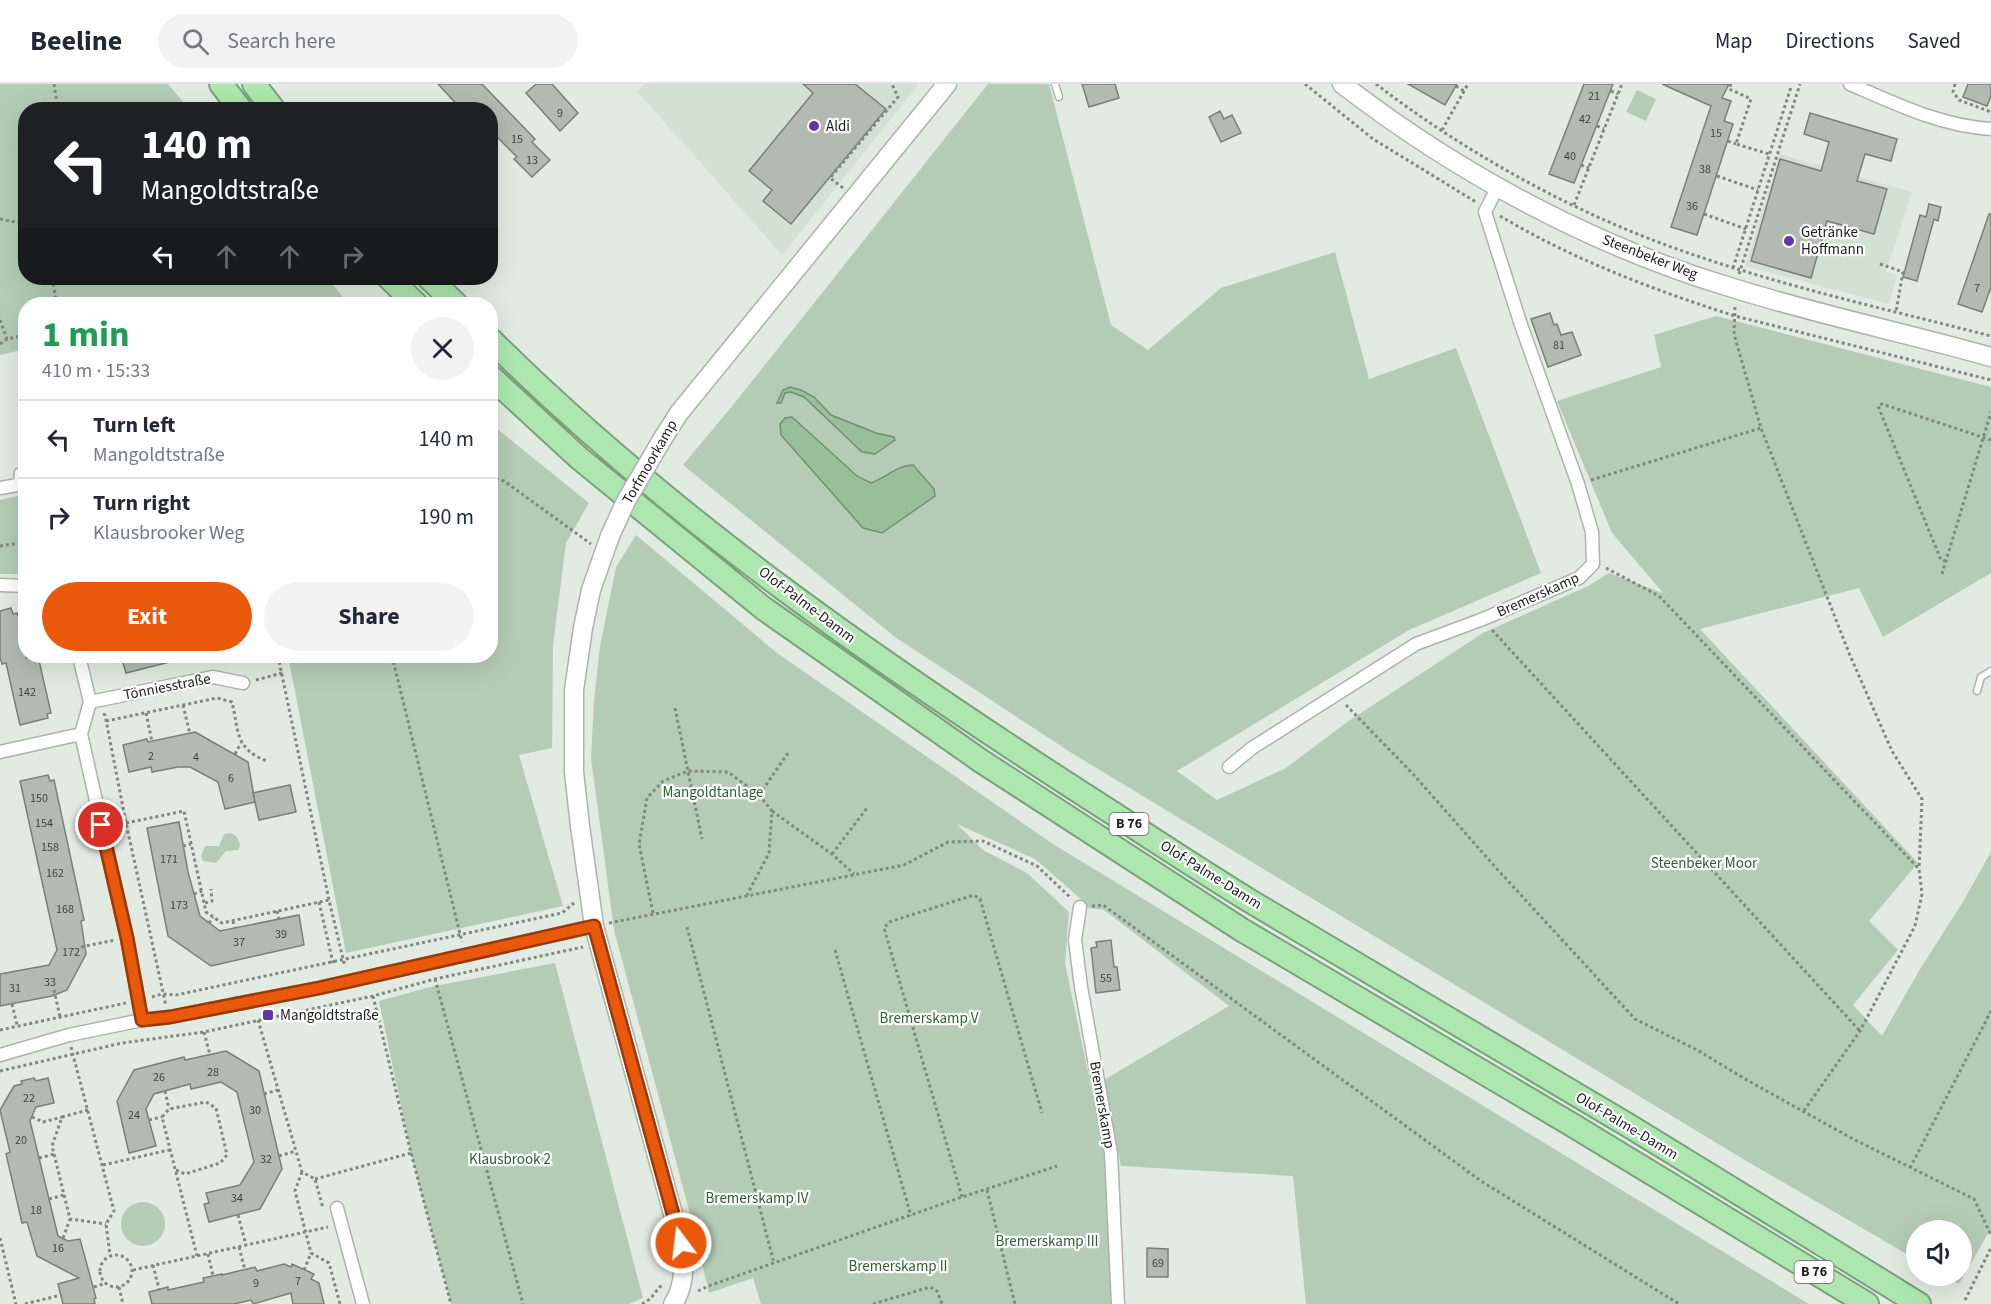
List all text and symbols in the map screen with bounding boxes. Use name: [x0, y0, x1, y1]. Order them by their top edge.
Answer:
search box: [158, 14, 578, 68]
text: Beeline: [30, 21, 122, 61]
icon: search: [179, 25, 212, 58]
text: Search here: [227, 25, 336, 57]
text: Map: [1715, 26, 1753, 56]
text: Directions: [1786, 26, 1874, 56]
text: Saved: [1907, 26, 1961, 56]
house number: 21: [1588, 88, 1600, 105]
house number: 9: [557, 105, 563, 122]
house number: 42: [1579, 111, 1591, 128]
text: 140 m: [141, 115, 252, 175]
place label: Aldi: [826, 116, 850, 137]
marker: Aldi: [807, 119, 821, 133]
house number: 15: [1710, 125, 1722, 142]
icon: left: [42, 126, 120, 204]
house number: 15: [511, 131, 523, 148]
house number: 40: [1564, 148, 1576, 165]
house number: 13: [526, 152, 538, 169]
house number: 38: [1699, 161, 1711, 178]
text: Mangoldtstraße: [141, 171, 319, 210]
house number: 36: [1686, 198, 1698, 215]
place label: Getränke Hoffmann: [1801, 222, 1864, 260]
street label: Steenbeker Weg: [1599, 229, 1701, 285]
marker: Getränke Hoffmann: [1782, 234, 1796, 248]
icon: left: [147, 240, 180, 273]
icon: ahead: [210, 240, 243, 273]
icon: ahead: [273, 240, 306, 273]
icon: right: [336, 240, 369, 273]
house number: 7: [1974, 280, 1980, 297]
text: 1 min: [42, 309, 130, 360]
button: close: [411, 317, 474, 380]
house number: 81: [1553, 337, 1565, 354]
text: 410 m · 15:33: [42, 357, 150, 385]
text: Turn left: [93, 409, 175, 441]
street label: Torfmoorkamp: [617, 416, 683, 508]
icon: left: [42, 423, 75, 456]
text: 140 m: [419, 423, 474, 455]
text: Mangoldtstraße: [93, 441, 225, 469]
text: Turn right: [93, 487, 190, 519]
icon: right: [42, 501, 75, 534]
text: 190 m: [419, 501, 474, 533]
text: Klausbrooker Weg: [93, 519, 244, 547]
street label: Olof-Palme-Damm: [754, 562, 860, 648]
street label: Bremerskamp: [1493, 567, 1583, 623]
button: Exit: [42, 582, 252, 651]
button: Share: [264, 582, 474, 651]
street label: Tönniesstraße: [122, 668, 212, 706]
house number: 142: [18, 684, 36, 701]
house number: 2: [148, 748, 154, 765]
house number: 4: [193, 749, 199, 766]
house number: 6: [228, 770, 234, 787]
park label: Mangoldtanlage: [662, 782, 764, 803]
house number: 150: [30, 790, 48, 807]
pin: [75, 799, 126, 850]
icon: arrive: [84, 808, 117, 841]
road number: B 76: [1110, 813, 1148, 835]
house number: 154: [35, 815, 53, 832]
street label: Olof-Palme-Damm: [1156, 835, 1266, 915]
house number: 158: [41, 839, 59, 856]
house number: 171: [160, 851, 178, 868]
park label: Steenbeker Moor: [1651, 853, 1758, 874]
house number: 162: [46, 865, 64, 882]
house number: 173: [170, 897, 188, 914]
house number: 168: [56, 901, 74, 918]
house number: 39: [275, 926, 287, 943]
house number: 37: [233, 934, 245, 951]
house number: 172: [62, 944, 80, 961]
house number: 55: [1100, 970, 1112, 987]
house number: 33: [44, 974, 56, 991]
house number: 31: [9, 980, 21, 997]
place label: Mangoldtstraße: [280, 1005, 379, 1026]
marker: Mangoldtstraße: [261, 1008, 275, 1022]
park label: Bremerskamp V: [880, 1008, 979, 1029]
street label: Bremerskamp: [1084, 1060, 1120, 1150]
house number: 28: [207, 1064, 219, 1081]
house number: 26: [153, 1069, 165, 1086]
street label: Olof-Palme-Damm: [1572, 1087, 1682, 1165]
house number: 22: [23, 1090, 35, 1107]
house number: 30: [249, 1102, 261, 1119]
house number: 24: [128, 1107, 140, 1124]
house number: 20: [15, 1132, 27, 1149]
park label: Klausbrook 2: [469, 1149, 551, 1170]
house number: 32: [260, 1151, 272, 1168]
park label: Bremerskamp IV: [706, 1188, 809, 1209]
house number: 34: [231, 1190, 243, 1207]
house number: 18: [30, 1202, 42, 1219]
position arrow: [649, 1211, 713, 1275]
map controls: [1906, 1220, 1972, 1286]
button: sound: [1906, 1220, 1972, 1286]
park label: Bremerskamp III: [995, 1231, 1099, 1252]
house number: 16: [52, 1240, 64, 1257]
house number: 69: [1152, 1255, 1164, 1272]
park label: Bremerskamp II: [848, 1256, 948, 1277]
road number: B 76: [1794, 1261, 1834, 1283]
house number: 7: [295, 1273, 301, 1290]
house number: 9: [253, 1275, 259, 1292]

